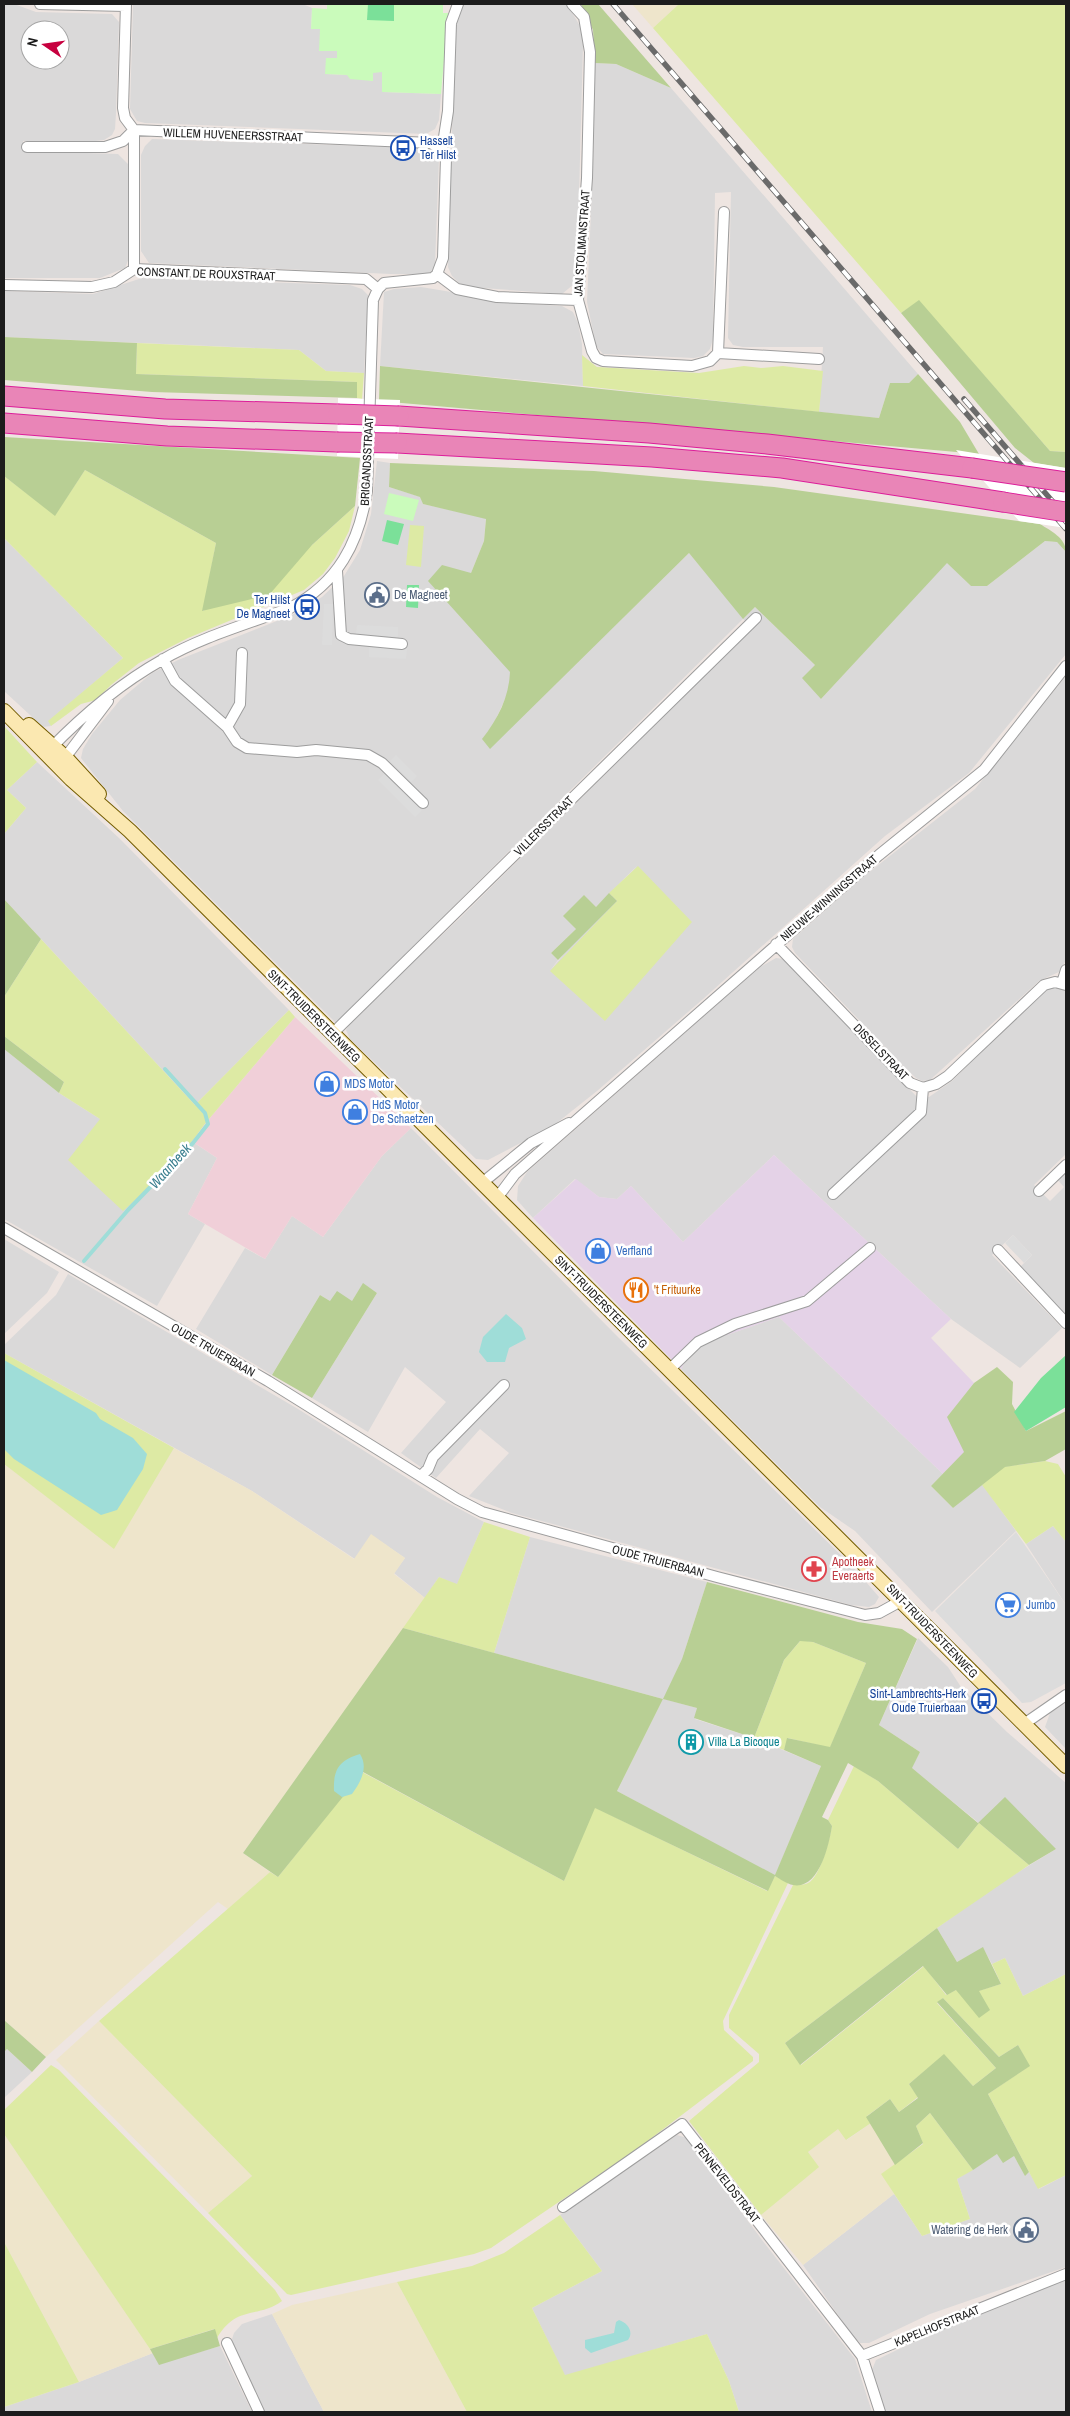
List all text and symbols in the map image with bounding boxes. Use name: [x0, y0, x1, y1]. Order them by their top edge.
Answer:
north arrow: [20, 20, 70, 70]
text: N: [23, 36, 42, 48]
street label: WILLEM HUVENEERSSTRAAT: [163, 125, 303, 145]
place label: Hasselt Ter Hilst: [420, 133, 456, 163]
bus stop icon: Hasselt Ter Hilst: [390, 135, 416, 161]
street label: JAN STOLMANSTRAAT: [570, 189, 594, 297]
street label: CONSTANT DE ROUXSTRAAT: [136, 264, 276, 284]
street label: BRIGANDSSTRAAT: [357, 416, 377, 506]
public building icon: De Magneet: [364, 582, 390, 608]
place label: De Magneet: [394, 587, 448, 603]
place label: Ter Hilst De Magneet: [236, 592, 290, 622]
bus stop icon: Ter Hilst De Magneet: [294, 594, 320, 620]
street label: VILLERSSTRAAT: [511, 793, 577, 859]
street label: NIEUWE-WINNINGSTRAAT: [777, 851, 881, 945]
street label: SINT-TRUIDERSTEENWEG: [264, 966, 364, 1066]
street label: DISSELSTRAAT: [850, 1020, 912, 1084]
shop icon: MDS Motor: [314, 1071, 340, 1097]
place label: MDS Motor: [344, 1076, 394, 1092]
place label: HdS Motor De Schaetzen: [372, 1097, 434, 1127]
shop icon: HdS Motor De Schaetzen: [342, 1099, 368, 1125]
water label: Waanbeek: [145, 1139, 196, 1192]
shop icon: Verfland: [585, 1238, 611, 1264]
place label: Verfland: [616, 1243, 652, 1259]
street label: SINT-TRUIDERSTEENWEG: [551, 1252, 651, 1352]
restaurant icon: 't Frituurke: [623, 1277, 649, 1303]
place label: 't Frituurke: [654, 1282, 701, 1298]
street label: OUDE TRUIERBAAN: [168, 1319, 258, 1381]
street label: OUDE TRUIERBAAN: [610, 1541, 706, 1581]
place label: Apotheek Everaerts: [831, 1554, 874, 1584]
pharmacy icon: Apotheek Everaerts: [801, 1556, 827, 1582]
street label: SINT-TRUIDERSTEENWEG: [883, 1580, 981, 1682]
supermarket icon: Jumbo: [995, 1592, 1021, 1618]
place label: Jumbo: [1026, 1597, 1056, 1613]
place label: Sint-Lambrechts-Herk Oude Truierbaan: [870, 1686, 966, 1716]
bus stop icon: Sint-Lambrechts-Herk Oude Truierbaan: [971, 1688, 997, 1714]
building icon: Villa La Bicoque: [678, 1729, 704, 1755]
place label: Villa La Bicoque: [708, 1734, 780, 1750]
street label: PENNEVELDSTRAAT: [691, 2140, 763, 2226]
public building icon: Watering de Herk: [1013, 2217, 1039, 2243]
place label: Watering de Herk: [931, 2222, 1008, 2238]
street label: KAPELHOFSTRAAT: [892, 2302, 982, 2350]

